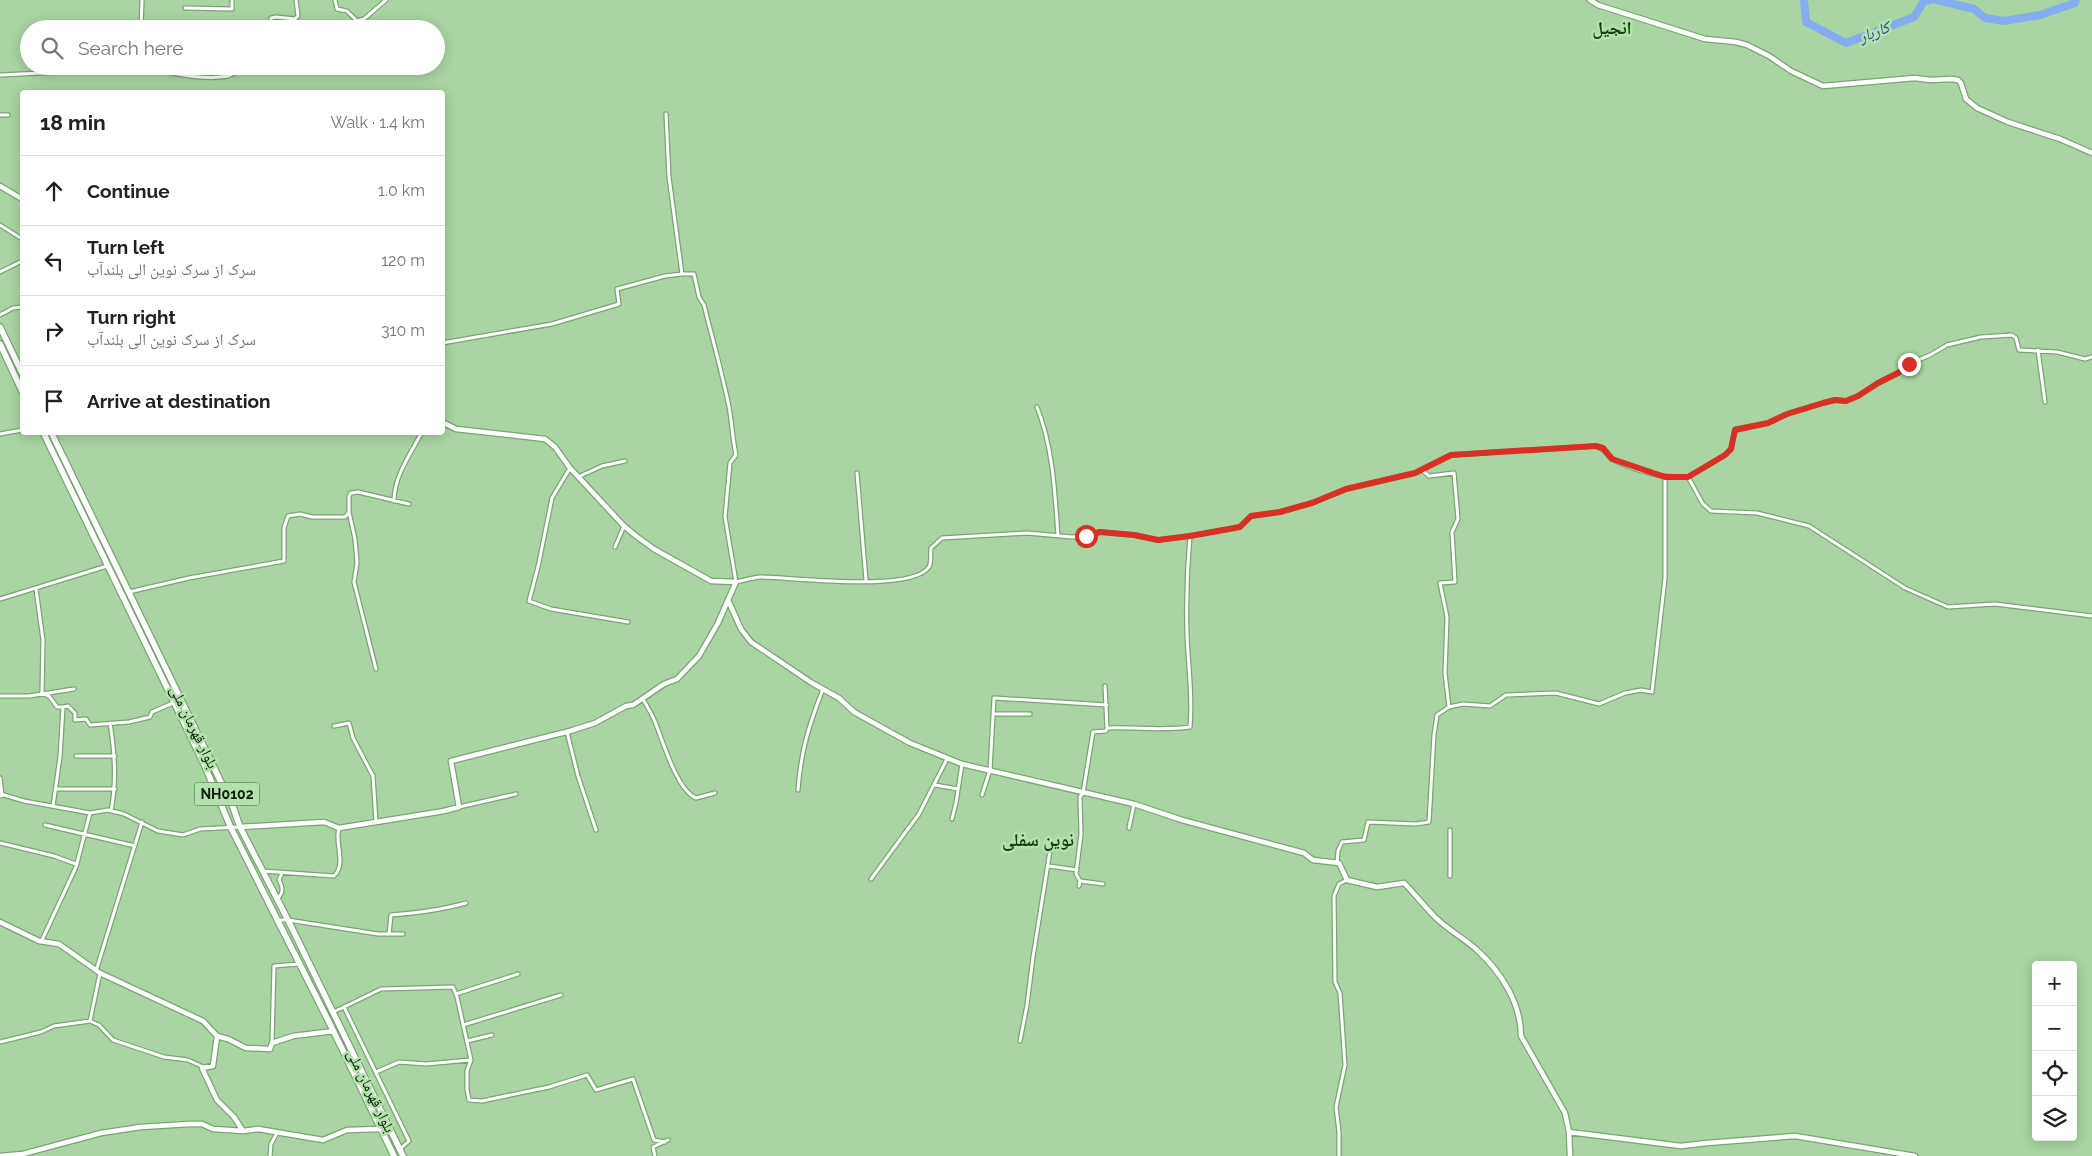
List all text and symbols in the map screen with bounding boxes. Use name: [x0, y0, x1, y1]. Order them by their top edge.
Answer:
district label: انجيل: [1592, 17, 1632, 39]
water label: کاربار: [1855, 17, 1894, 47]
search box: [20, 20, 445, 75]
icon: search: [38, 34, 66, 62]
text: Search here: [78, 37, 184, 59]
text: 18 min: [40, 110, 106, 135]
text: Walk · 1.4 km: [331, 113, 425, 132]
icon: ahead: [40, 177, 68, 205]
text: Continue: [87, 180, 170, 202]
text: 1.0 km: [378, 181, 425, 200]
text: Turn left: [87, 236, 164, 258]
icon: left: [40, 247, 68, 275]
text: 120 m: [381, 251, 425, 270]
text: سرک از سرک نوین الی بلندآب: [87, 260, 256, 279]
text: Turn right: [87, 306, 176, 328]
icon: right: [40, 317, 68, 345]
text: 310 m: [381, 321, 425, 340]
text: سرک از سرک نوین الی بلندآب: [87, 330, 256, 349]
route end: [1898, 353, 1921, 376]
icon: arrive: [40, 387, 68, 415]
text: Arrive at destination: [87, 390, 271, 412]
route start: [1075, 525, 1098, 548]
street label: بلوار قهرمان ملی: [165, 683, 222, 772]
road number: NH0102: [194, 782, 260, 806]
district label: نوین سفلى: [1002, 829, 1074, 851]
map controls: [2032, 961, 2077, 1141]
button: +: [2032, 961, 2077, 1006]
button: −: [2032, 1006, 2077, 1051]
street label: بلوار قهرمان ملی: [342, 1047, 399, 1136]
button: locate: [2032, 1051, 2077, 1096]
button: layers: [2032, 1096, 2077, 1141]

